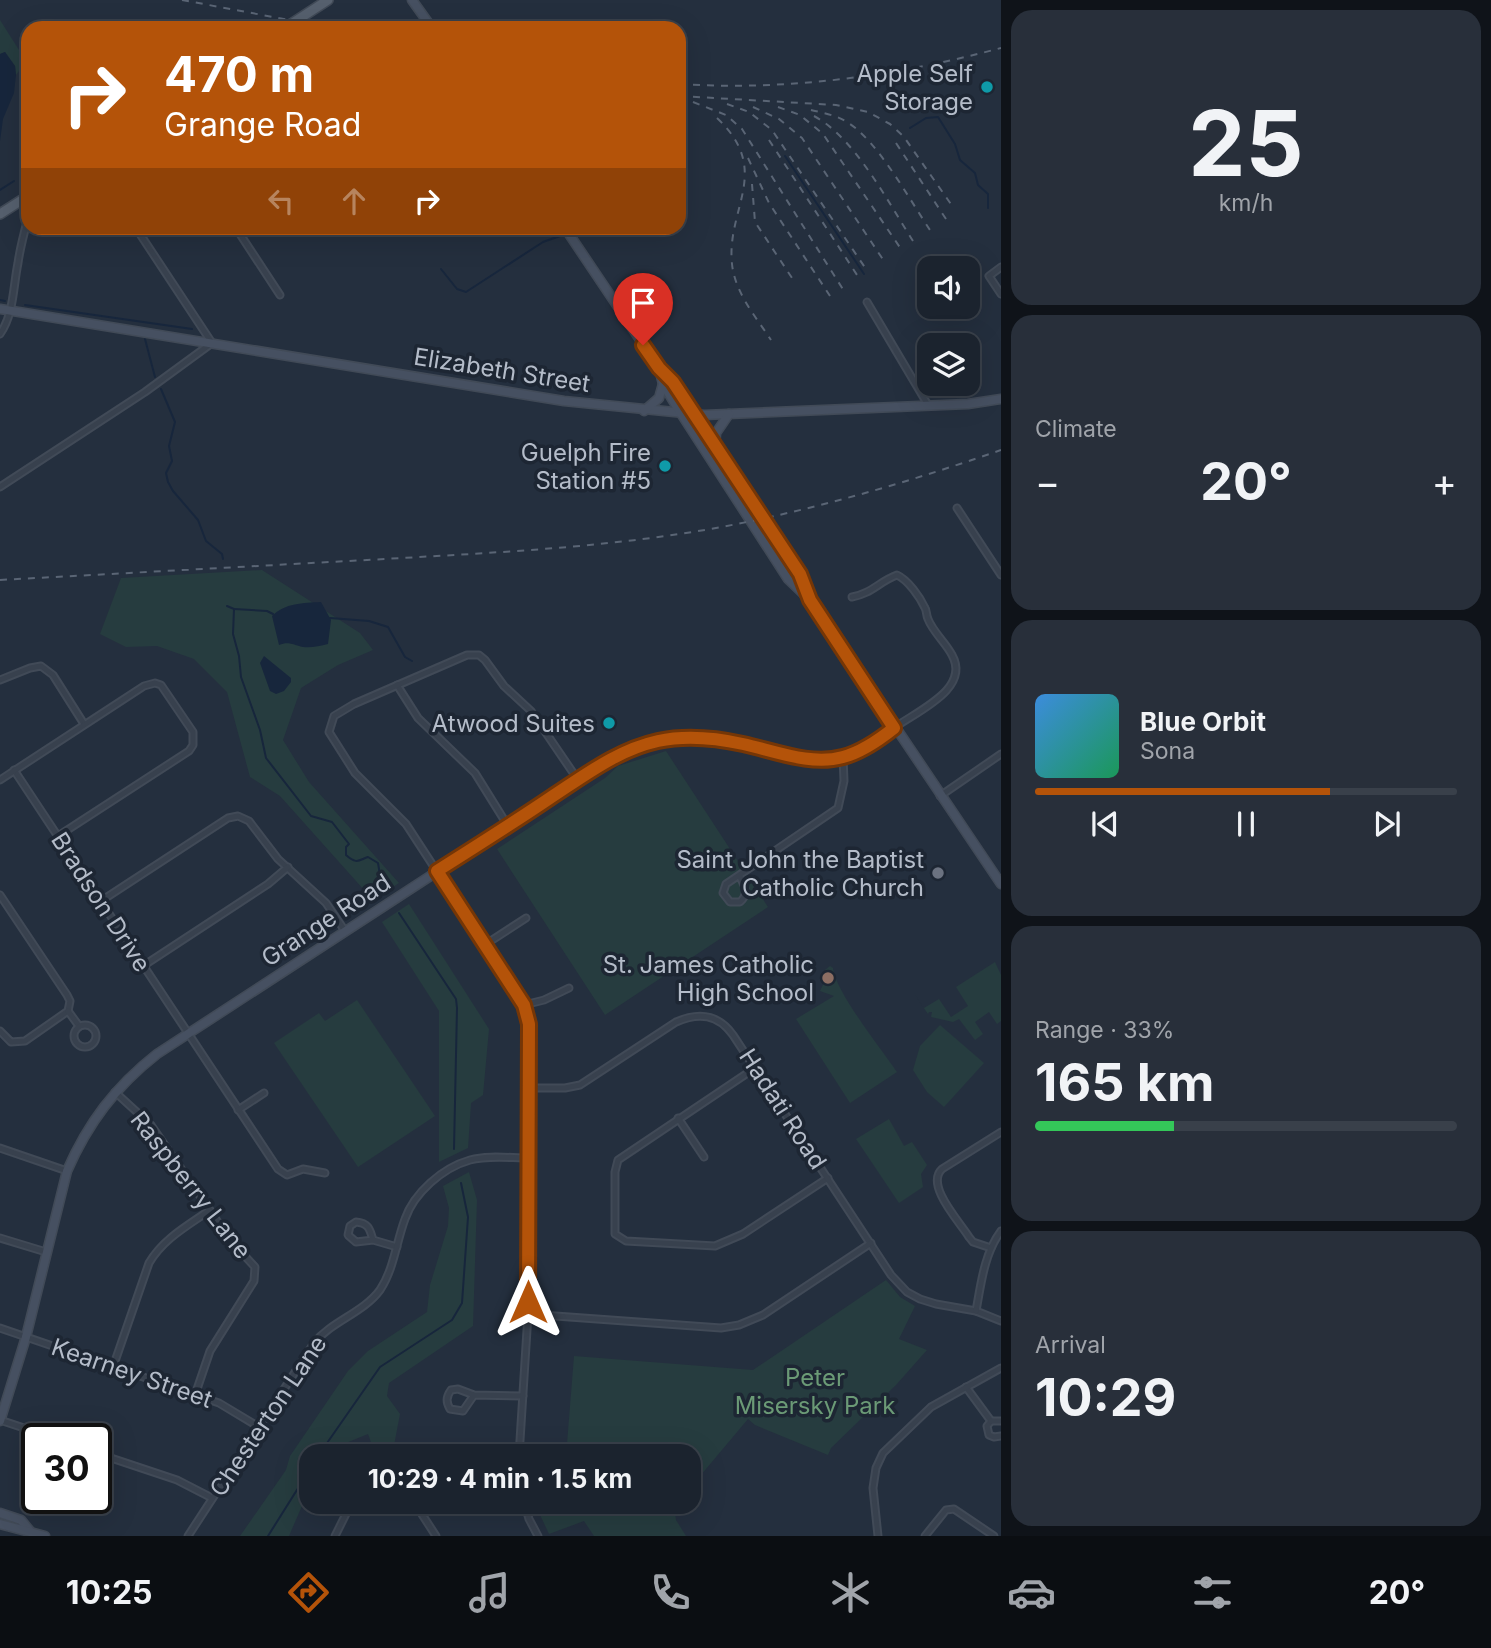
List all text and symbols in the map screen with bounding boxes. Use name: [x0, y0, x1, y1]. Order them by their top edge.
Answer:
text: 470 m: [164, 45, 314, 104]
icon: right: [49, 49, 140, 140]
place label: Apple Self Storage: [856, 59, 973, 116]
marker: Apple Self Storage: [979, 79, 995, 95]
text: 25: [1188, 88, 1304, 198]
text: Grange Road: [164, 105, 361, 144]
icon: left: [262, 182, 300, 220]
icon: ahead: [335, 182, 373, 220]
icon: right: [408, 182, 446, 220]
text: km/h: [1219, 189, 1273, 217]
map controls: [917, 256, 980, 396]
button: sound: [917, 256, 980, 319]
pin: [613, 273, 673, 345]
icon: arrive: [624, 284, 662, 322]
button: layers: [917, 333, 980, 396]
street label: Elizabeth Street: [412, 342, 592, 398]
text: Climate: [1035, 415, 1117, 443]
place label: Guelph Fire Station #5: [521, 438, 651, 495]
text: 20°: [1200, 450, 1292, 513]
marker: Guelph Fire Station #5: [657, 458, 673, 474]
text: −: [1035, 459, 1060, 505]
text: +: [1432, 459, 1457, 505]
text: Blue Orbit: [1140, 706, 1266, 737]
place label: Atwood Suites: [432, 709, 595, 738]
marker: Atwood Suites: [601, 715, 617, 731]
text: Sona: [1140, 737, 1195, 765]
icon: previous: [1086, 805, 1124, 843]
icon: pause: [1227, 805, 1265, 843]
icon: next: [1368, 805, 1406, 843]
street label: Bradson Drive: [45, 827, 157, 977]
place label: Saint John the Baptist Catholic Church: [676, 845, 924, 902]
marker: Saint John the Baptist Catholic Church: [930, 865, 946, 881]
street label: Grange Road: [256, 868, 396, 972]
place label: St. James Catholic High School: [603, 950, 814, 1007]
marker: St. James Catholic High School: [820, 970, 836, 986]
text: Range · 33%: [1035, 1016, 1174, 1044]
street label: Hadati Road: [733, 1043, 833, 1175]
text: 165 km: [1035, 1051, 1214, 1114]
street label: Raspberry Lane: [124, 1105, 258, 1265]
position arrow: [491, 1265, 565, 1339]
street label: Chesterton Lane: [204, 1330, 332, 1502]
text: Arrival: [1035, 1331, 1106, 1359]
street label: Kearney Street: [48, 1332, 216, 1414]
park label: Peter Misersky Park: [735, 1363, 895, 1420]
text: 10:29: [1035, 1366, 1176, 1429]
speed limit sign: 30: [21, 1423, 112, 1514]
text: 10:29 · 4 min · 1.5 km: [368, 1463, 632, 1494]
icon: directions: [284, 1568, 333, 1617]
icon: music: [465, 1568, 514, 1617]
icon: phone: [646, 1568, 695, 1617]
icon: climate: [826, 1568, 875, 1617]
icon: car: [1007, 1568, 1056, 1617]
icon: filters: [1188, 1568, 1237, 1617]
text: 10:25: [66, 1573, 153, 1612]
text: 20°: [1369, 1573, 1425, 1612]

